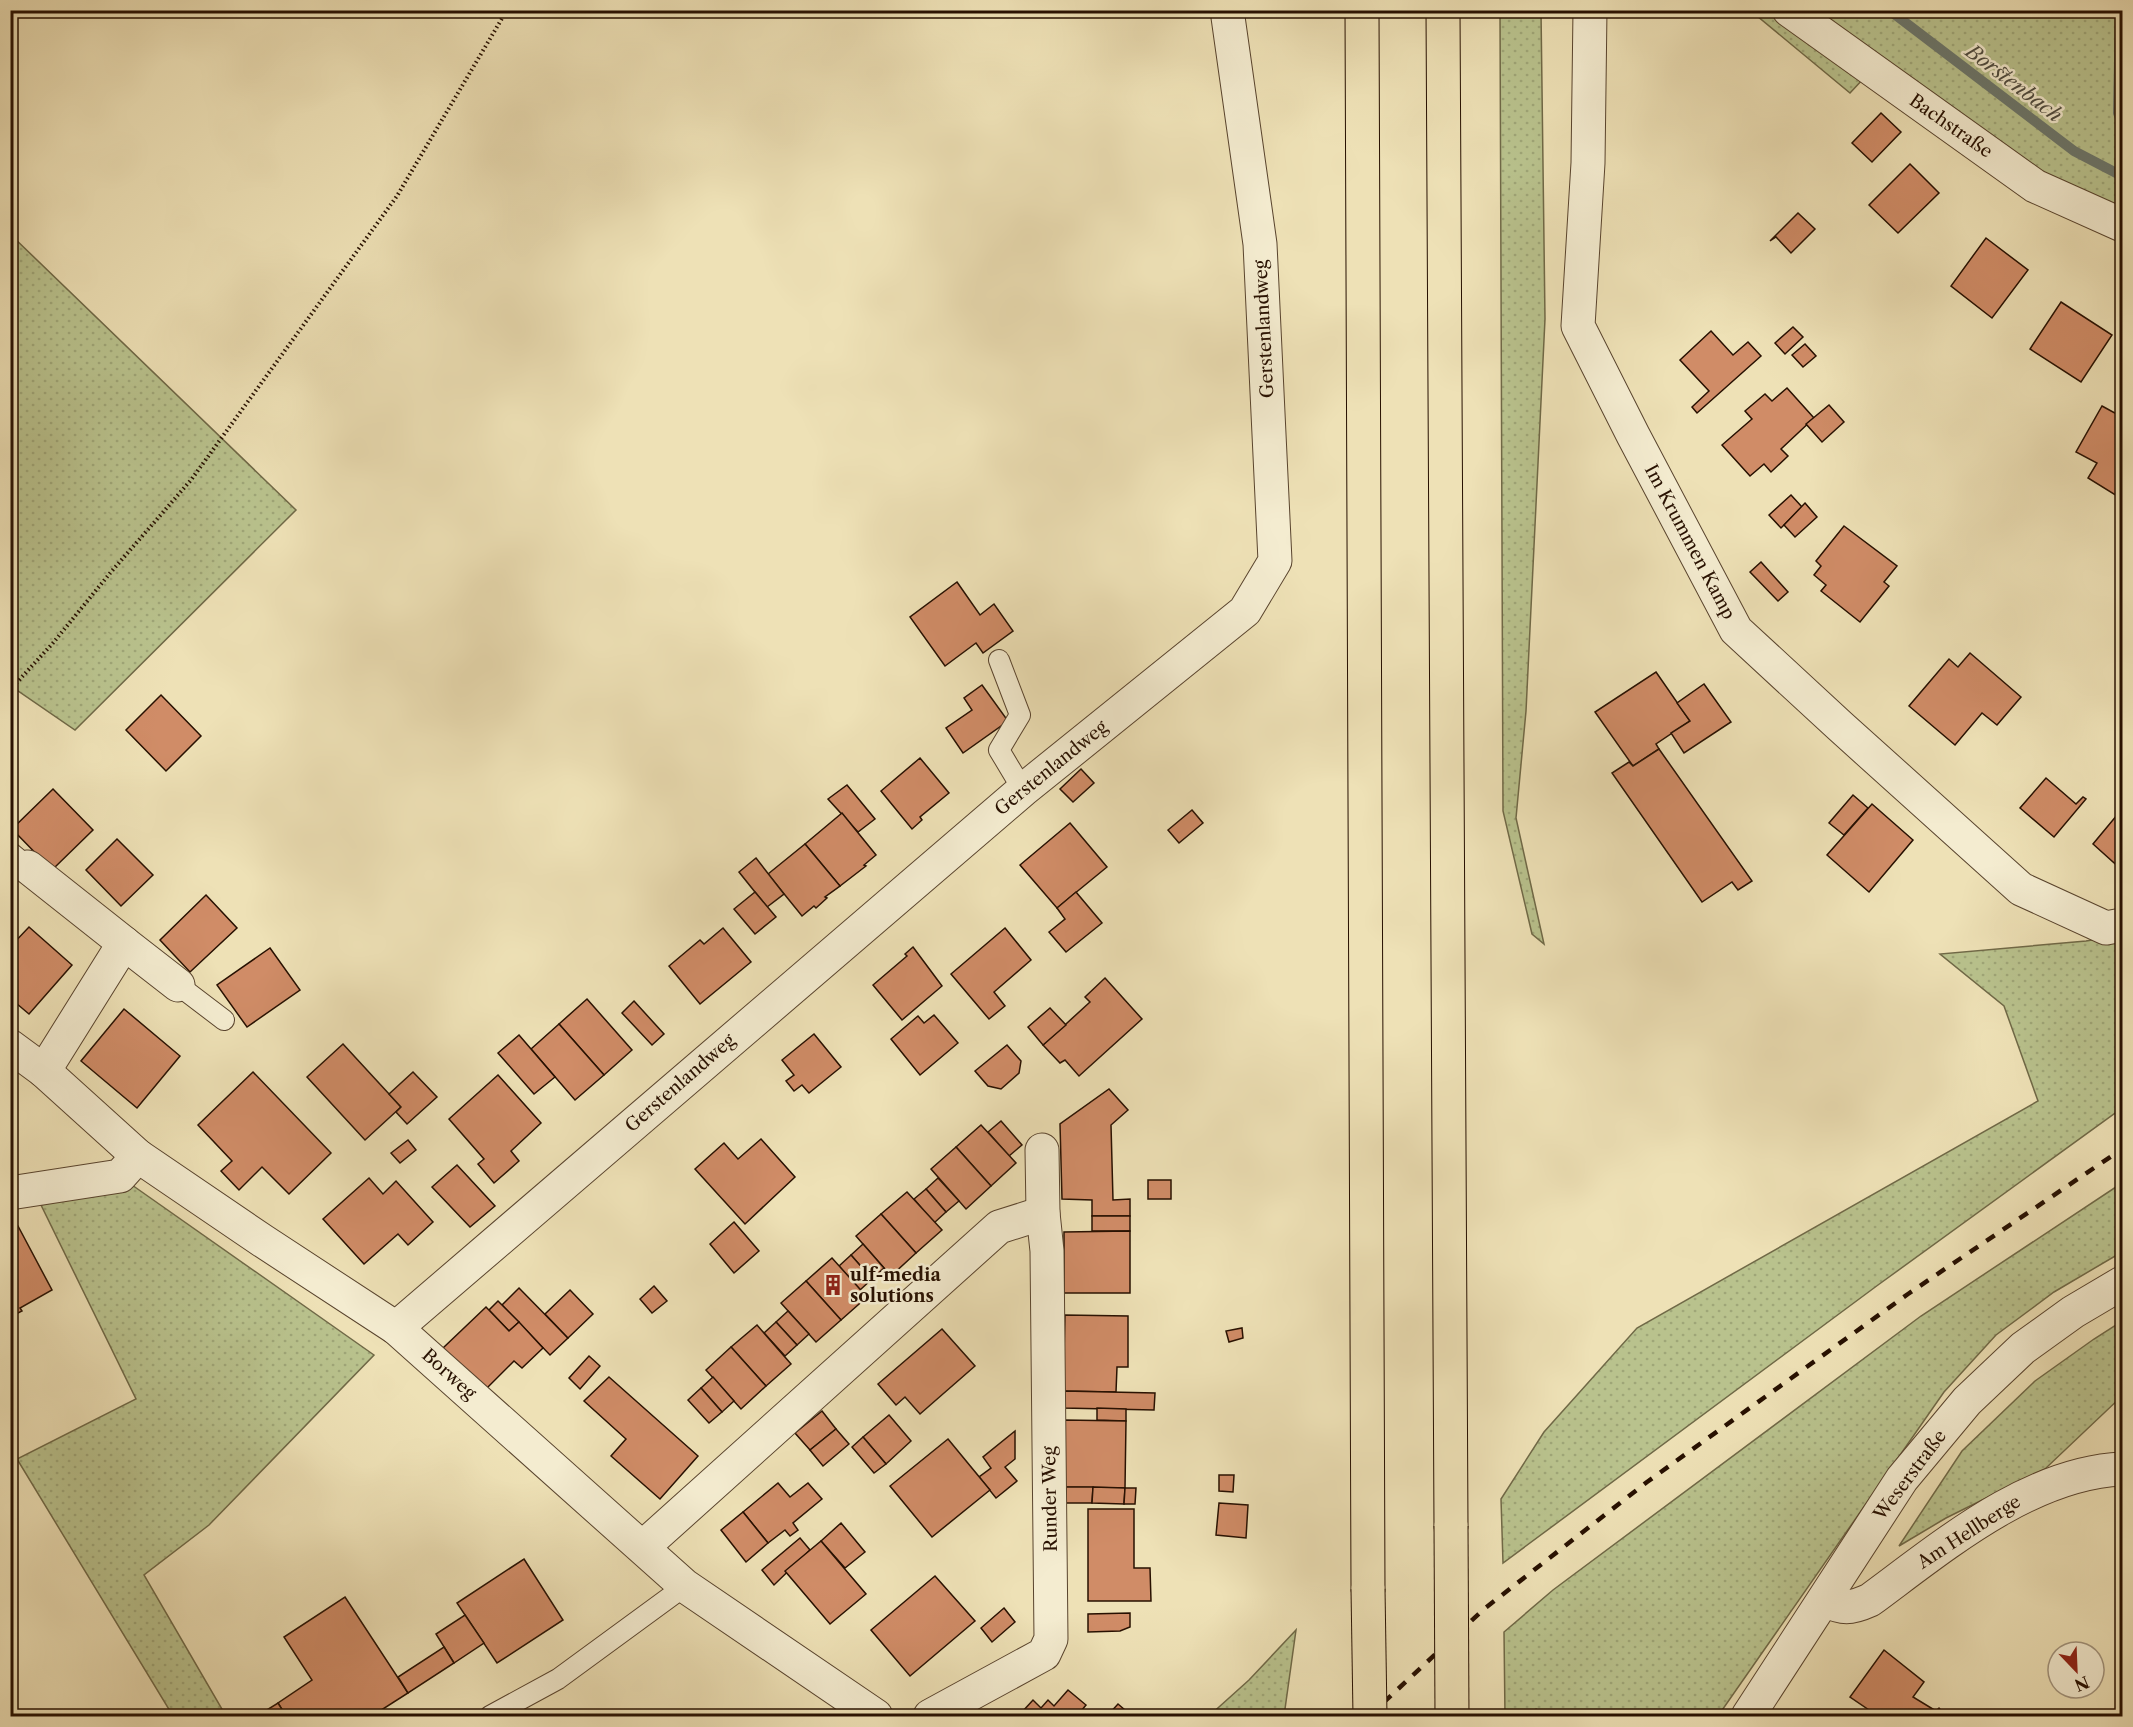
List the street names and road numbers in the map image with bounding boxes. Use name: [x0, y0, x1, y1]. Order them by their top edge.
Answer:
street label: Bachstraße: [1905, 89, 1997, 163]
street label: Gerstenlandweg: [1249, 259, 1279, 399]
street label: Im Krummen Kamp: [1640, 461, 1740, 623]
street label: Gerstenlandweg: [990, 716, 1112, 820]
street label: Gerstenlandweg: [621, 1029, 740, 1137]
street label: Borweg: [417, 1344, 481, 1404]
street label: Weserstraße: [1868, 1425, 1951, 1525]
street label: Runder Weg: [1038, 1445, 1062, 1552]
street label: Am Hellberge: [1912, 1490, 2025, 1574]

